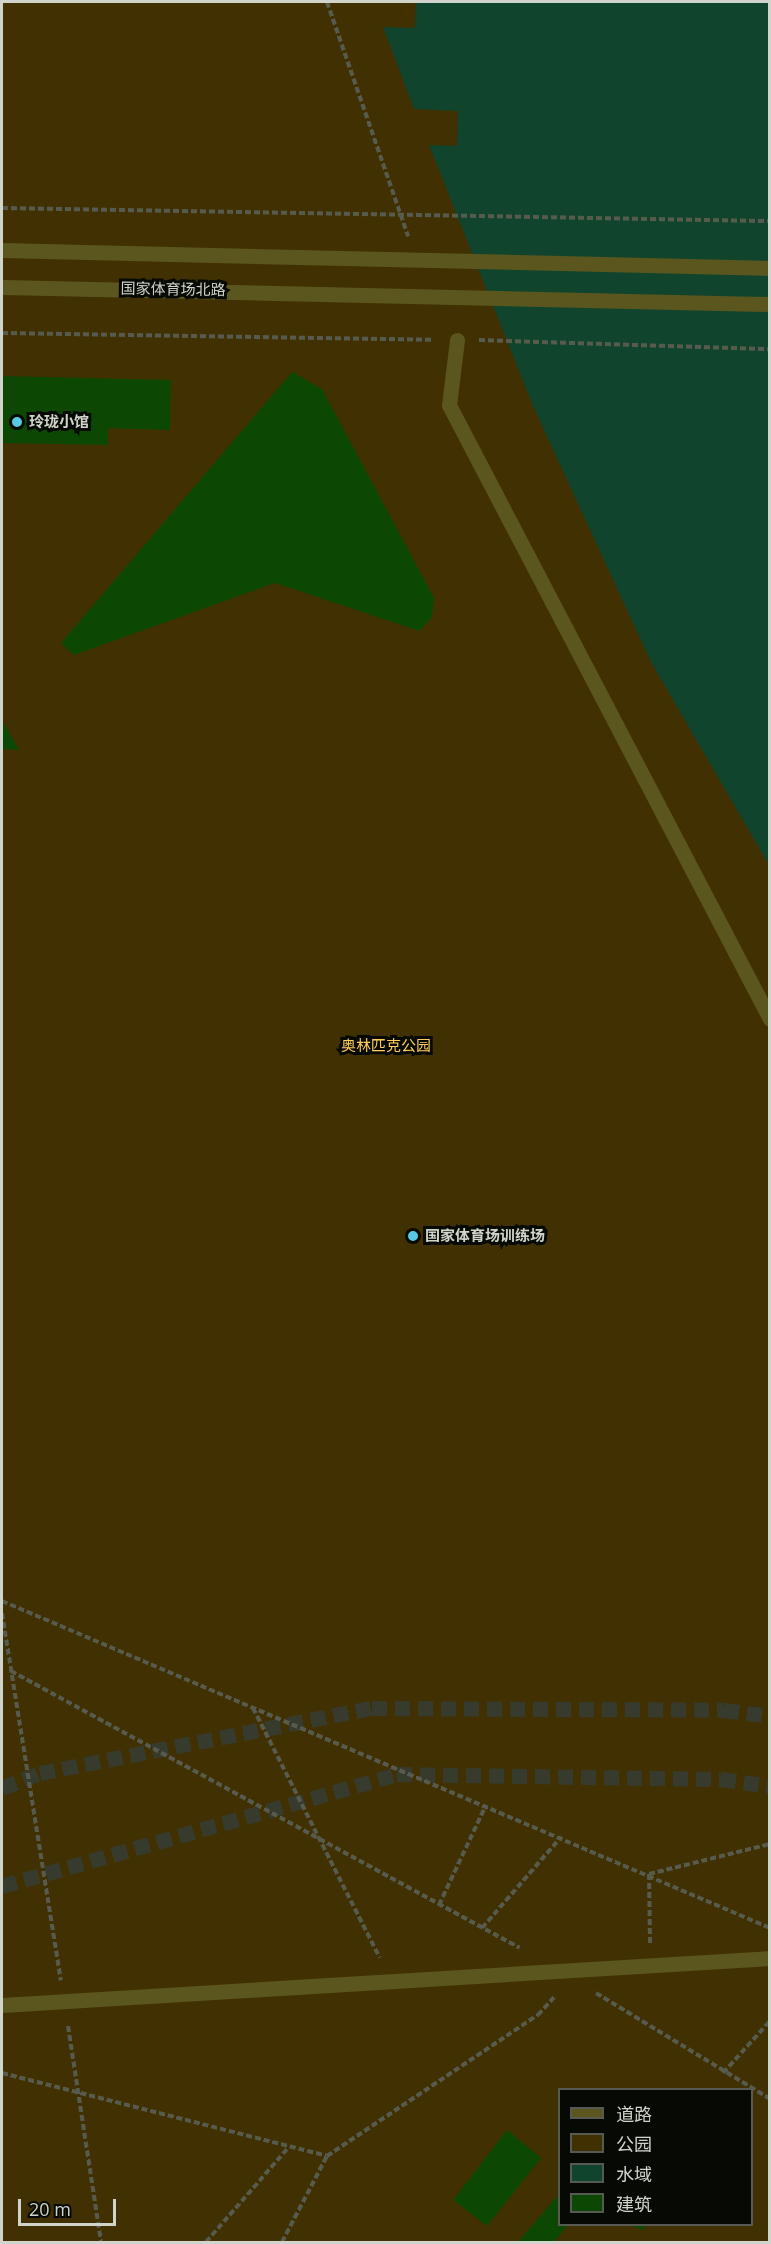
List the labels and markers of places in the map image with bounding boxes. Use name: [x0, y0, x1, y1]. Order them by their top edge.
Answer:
place label: 玲珑小馆: [29, 413, 89, 431]
marker: 玲珑小馆: [10, 415, 24, 429]
place label: 国家体育场训练场: [425, 1227, 545, 1245]
marker: 国家体育场训练场: [406, 1229, 420, 1243]

